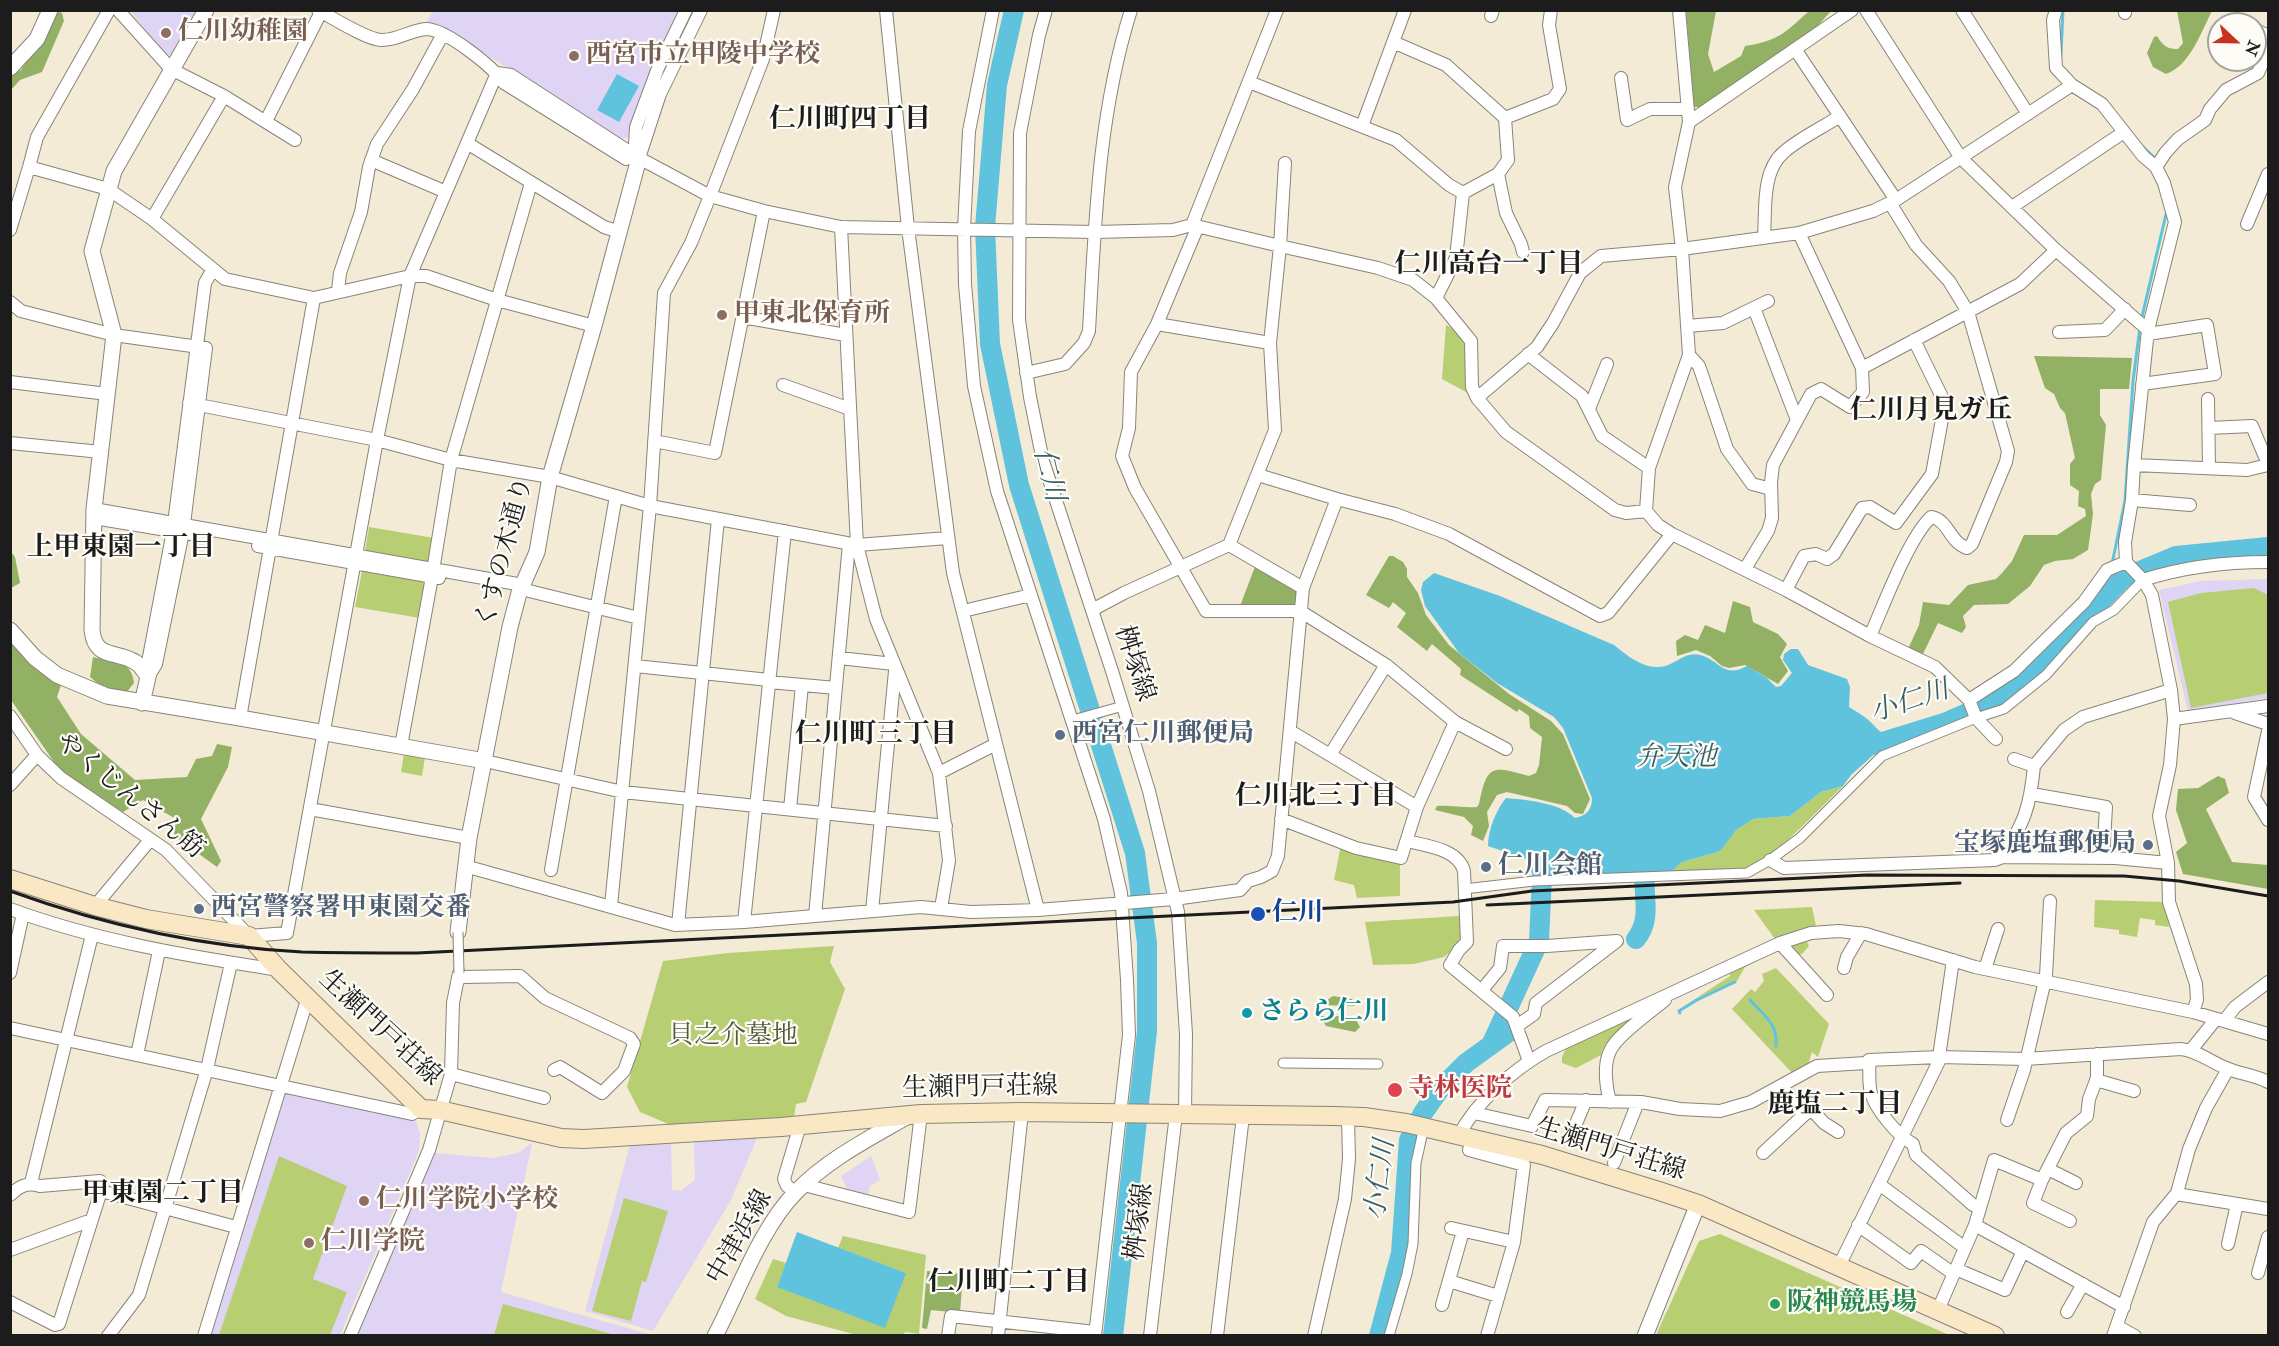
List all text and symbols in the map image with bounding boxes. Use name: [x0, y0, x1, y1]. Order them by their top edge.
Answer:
north arrow: [2207, 12, 2267, 72]
place label: 仁川幼稚園: [178, 17, 308, 49]
marker: 仁川幼稚園: [159, 26, 173, 40]
text: N: [2240, 38, 2264, 58]
place label: 西宮市立甲陵中学校: [586, 40, 820, 72]
marker: 西宮市立甲陵中学校: [567, 49, 581, 63]
district label: 仁川町四丁目: [769, 105, 931, 137]
district label: 仁川高台一丁目: [1395, 250, 1583, 282]
place label: 甲東北保育所: [734, 299, 890, 331]
marker: 甲東北保育所: [715, 308, 729, 322]
district label: 仁川月見ガ丘: [1850, 396, 2012, 428]
water label: 仁川: [1025, 445, 1069, 505]
street label: くすの木通り: [471, 474, 541, 632]
district label: 上甲東園一丁目: [27, 533, 215, 565]
street label: 桝塚線: [1106, 622, 1160, 706]
water label: 小仁川: [1866, 675, 1954, 731]
place label: 西宮仁川郵便局: [1072, 719, 1254, 751]
district label: 仁川町三丁目: [795, 720, 957, 752]
street label: やくじんさん筋: [48, 728, 210, 866]
marker: 西宮仁川郵便局: [1053, 728, 1067, 742]
water label: 弁天池: [1636, 743, 1716, 775]
district label: 仁川北三丁目: [1235, 782, 1397, 814]
place label: 宝塚鹿塩郵便局: [1954, 829, 2136, 861]
marker: 宝塚鹿塩郵便局: [2141, 838, 2155, 852]
place label: 仁川会館: [1498, 851, 1602, 883]
marker: 仁川会館: [1479, 860, 1493, 874]
place label: 西宮警察署甲東園交番: [211, 893, 471, 925]
place label: 仁川: [1272, 898, 1324, 930]
marker: 西宮警察署甲東園交番: [192, 902, 206, 916]
marker: 仁川: [1249, 905, 1267, 923]
street label: 生瀬門戸荘線: [311, 964, 447, 1094]
place label: さらら仁川: [1259, 997, 1389, 1029]
marker: さらら仁川: [1240, 1006, 1254, 1020]
park label: 貝之介墓地: [668, 1021, 798, 1053]
street label: 生瀬門戸荘線: [902, 1072, 1058, 1106]
place label: 寺林医院: [1408, 1074, 1512, 1106]
marker: 寺林医院: [1386, 1081, 1404, 1099]
district label: 鹿塩二丁目: [1768, 1090, 1902, 1122]
street label: 生瀬門戸荘線: [1531, 1113, 1689, 1189]
water label: 小仁川: [1361, 1138, 1403, 1222]
district label: 甲東園二丁目: [82, 1179, 244, 1211]
street label: 桝塚線: [1121, 1181, 1161, 1263]
place label: 仁川学院小学校: [376, 1185, 558, 1217]
street label: 中津浜線: [701, 1185, 781, 1291]
marker: 仁川学院小学校: [357, 1194, 371, 1208]
place label: 仁川学院: [321, 1227, 425, 1259]
marker: 仁川学院: [302, 1236, 316, 1250]
district label: 仁川町二丁目: [928, 1268, 1090, 1300]
place label: 阪神競馬場: [1787, 1288, 1917, 1320]
marker: 阪神競馬場: [1768, 1297, 1782, 1311]

